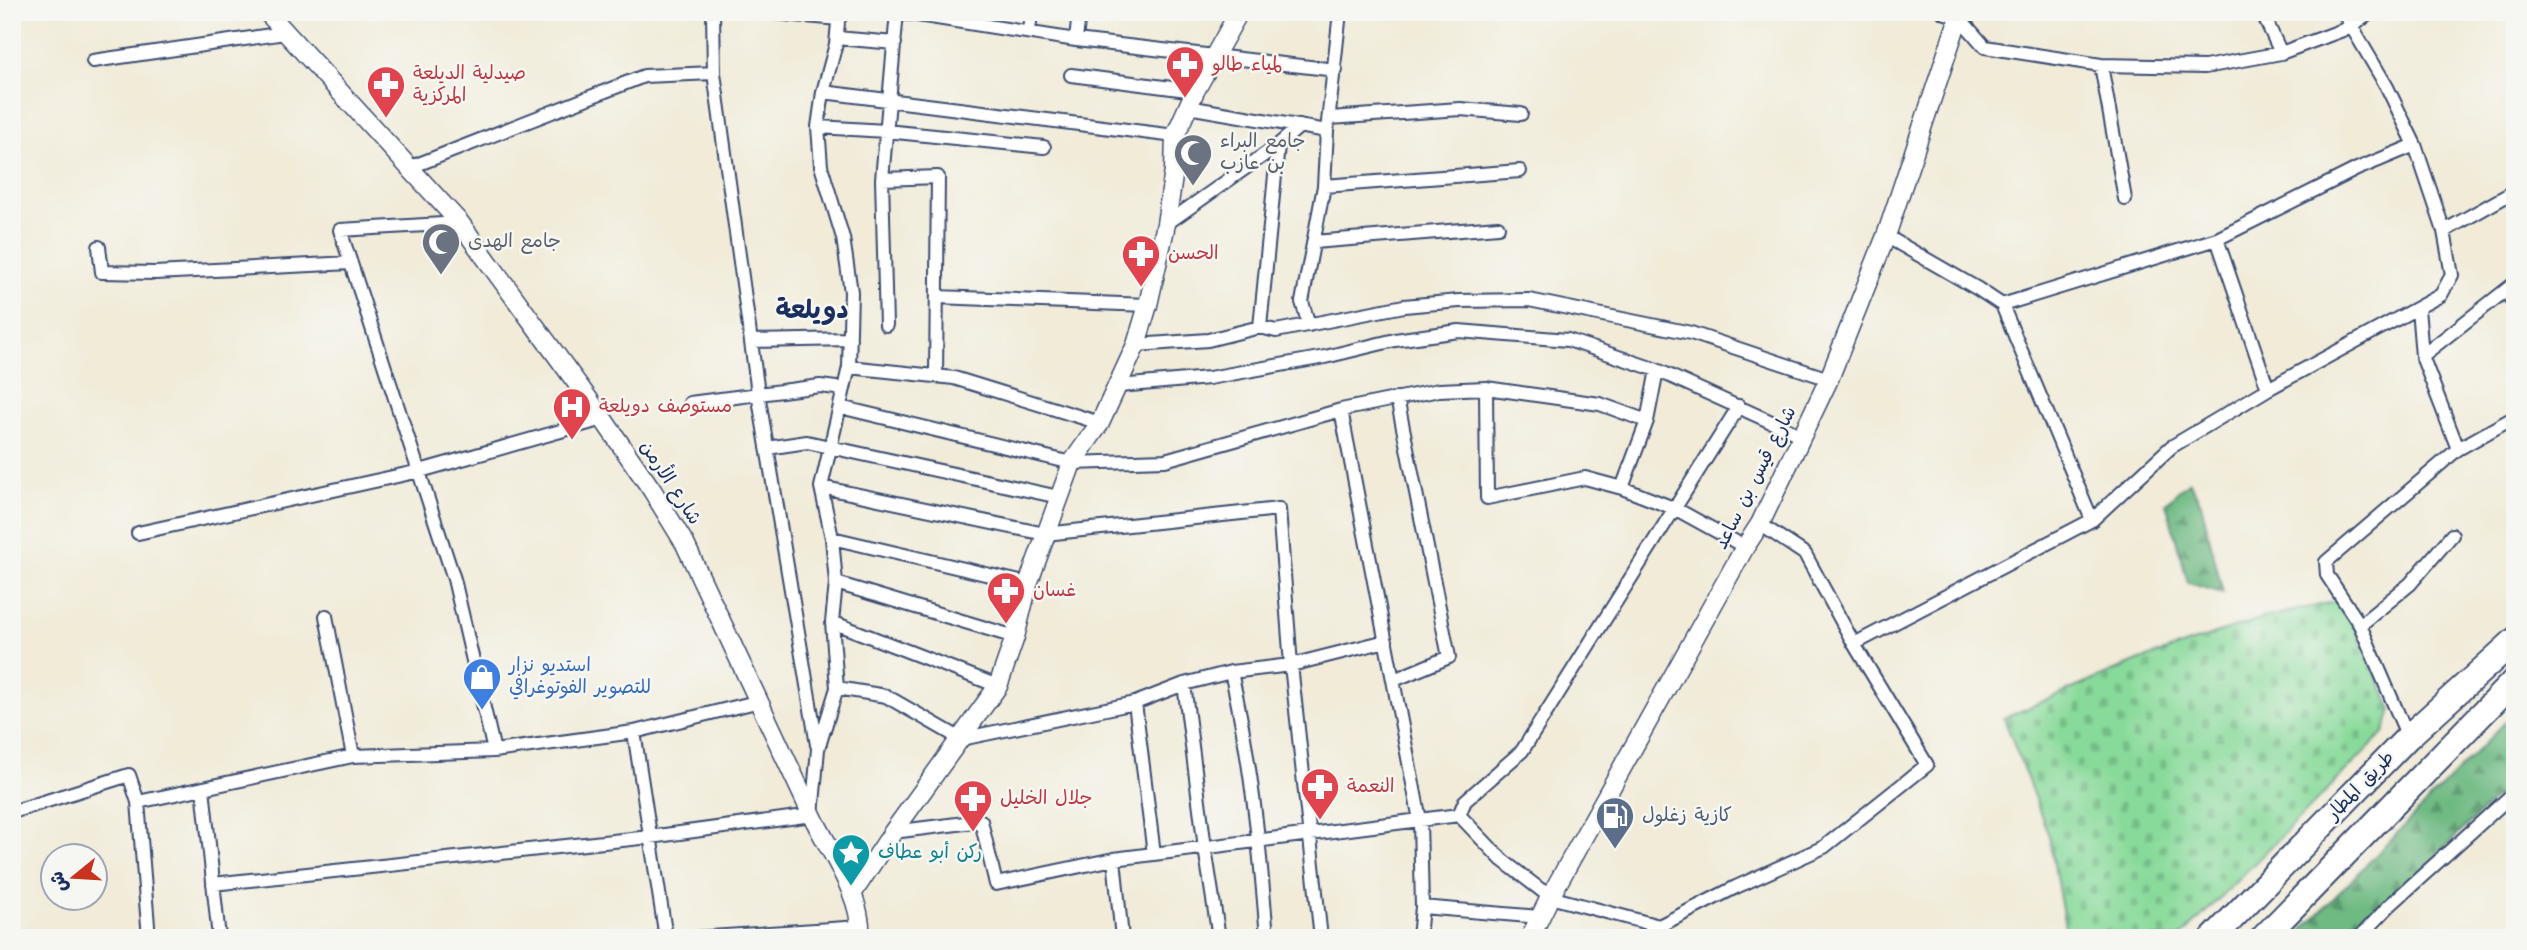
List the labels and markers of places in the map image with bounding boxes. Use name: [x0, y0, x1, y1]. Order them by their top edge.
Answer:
pharmacy icon: لمياء طالو: [1164, 44, 1206, 99]
place label: لمياء طالو: [1211, 50, 1282, 80]
place label: صيدلية الديلعة المركزية: [413, 59, 526, 111]
pharmacy icon: صيدلية الديلعة المركزية: [365, 64, 407, 119]
place label: جامع البراء بن عازب: [1220, 127, 1305, 179]
mosque icon: جامع البراء بن عازب: [1172, 132, 1214, 187]
mosque icon: جامع الهدى: [420, 221, 462, 276]
place label: جامع الهدى: [468, 227, 561, 257]
pharmacy icon: الحسن: [1120, 233, 1162, 288]
place label: الحسن: [1168, 239, 1219, 269]
hospital icon: مستوصف دويلعة: [551, 386, 593, 441]
place label: مستوصف دويلعة: [599, 392, 732, 422]
pharmacy icon: غسان: [985, 570, 1027, 625]
place label: غسان: [1033, 576, 1076, 606]
place label: استديو نزار للتصوير الفوتوغرافي: [507, 651, 651, 703]
shop icon: استديو نزار للتصوير الفوتوغرافي: [461, 656, 503, 711]
pharmacy icon: النعمة: [1299, 766, 1341, 821]
place label: النعمة: [1347, 772, 1395, 802]
pharmacy icon: جلال الخليل: [952, 778, 994, 833]
place label: جلال الخليل: [1000, 784, 1093, 814]
fuel station icon: كازية زغلول: [1594, 795, 1636, 850]
place label: كازية زغلول: [1642, 801, 1732, 831]
place icon: ركن أبو عطاف: [830, 832, 872, 887]
place label: ركن أبو عطاف: [878, 838, 982, 868]

